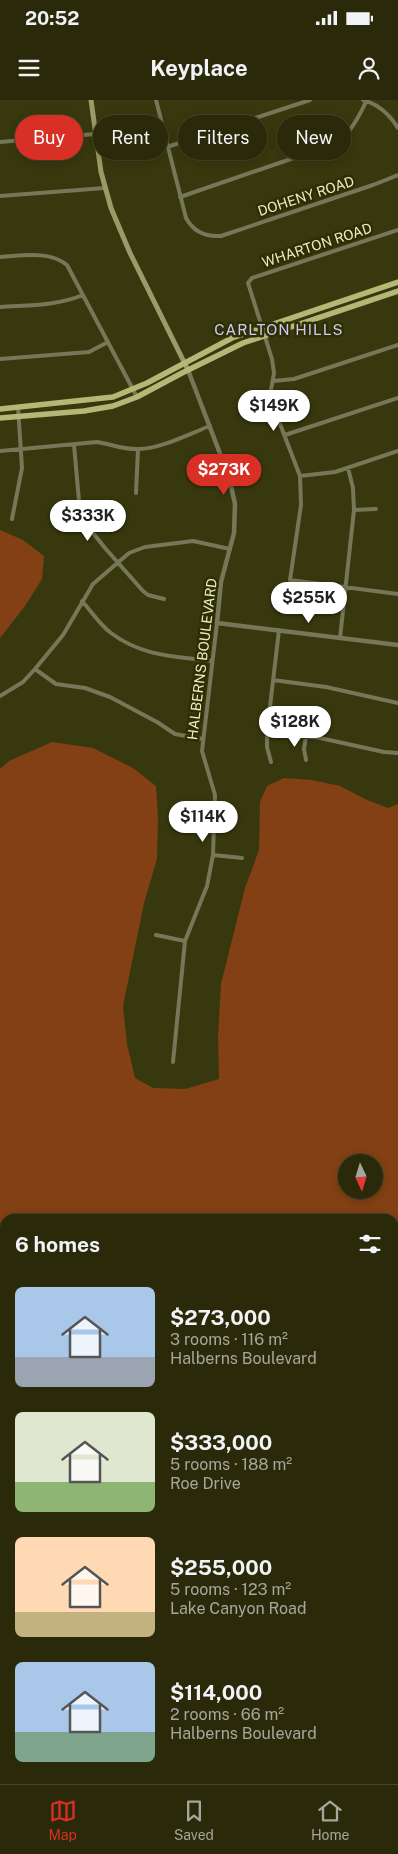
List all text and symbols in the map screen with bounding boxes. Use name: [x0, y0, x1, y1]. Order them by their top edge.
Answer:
text: 20:52: [25, 7, 79, 29]
icon: menu: [15, 54, 43, 82]
icon: person: [355, 54, 383, 82]
text: Keyplace: [150, 55, 248, 81]
chip: Buy: [15, 115, 83, 160]
chip: Rent: [93, 115, 168, 160]
chip: Filters: [178, 115, 267, 160]
chip: New: [277, 115, 351, 160]
street label: DOHENY ROAD: [256, 173, 356, 219]
street label: WHARTON ROAD: [260, 220, 374, 270]
district label: CARLTON HILLS: [214, 321, 344, 338]
pin: $149K: [239, 390, 309, 432]
text: $149K: [249, 396, 299, 415]
pin: $273K: [189, 454, 259, 496]
text: $273K: [197, 460, 251, 479]
pin: $333K: [53, 500, 123, 542]
text: $333K: [61, 506, 115, 525]
street label: HALBERNS BOULEVARD: [184, 577, 220, 741]
pin: $255K: [274, 582, 344, 624]
text: $255K: [282, 588, 336, 607]
pin: $128K: [260, 706, 330, 748]
text: $128K: [270, 712, 320, 731]
pin: $114K: [168, 800, 238, 843]
text: $114K: [180, 807, 226, 826]
north arrow: [338, 1154, 382, 1199]
map controls: [338, 1154, 383, 1199]
icon: filters: [356, 1230, 384, 1258]
text: 6 homes: [15, 1232, 100, 1257]
text: $273,000: [170, 1305, 271, 1330]
icon: home: [55, 1307, 115, 1367]
text: 3 rooms · 116 m²: [170, 1330, 288, 1349]
text: Halberns Boulevard: [170, 1349, 317, 1368]
text: $333,000: [170, 1430, 272, 1455]
icon: home: [55, 1432, 115, 1492]
text: 5 rooms · 188 m²: [170, 1455, 292, 1474]
text: Roe Drive: [170, 1474, 241, 1493]
text: $255,000: [170, 1555, 272, 1580]
icon: home: [55, 1557, 115, 1617]
text: 5 rooms · 123 m²: [170, 1580, 291, 1599]
text: Lake Canyon Road: [170, 1599, 306, 1618]
text: $114,000: [170, 1680, 262, 1705]
icon: home: [55, 1682, 115, 1742]
text: 2 rooms · 66 m²: [170, 1705, 284, 1724]
text: Halberns Boulevard: [170, 1724, 317, 1743]
tab: Map: [48, 1797, 77, 1843]
tab: Saved: [174, 1797, 214, 1843]
tab: Home: [311, 1797, 350, 1843]

